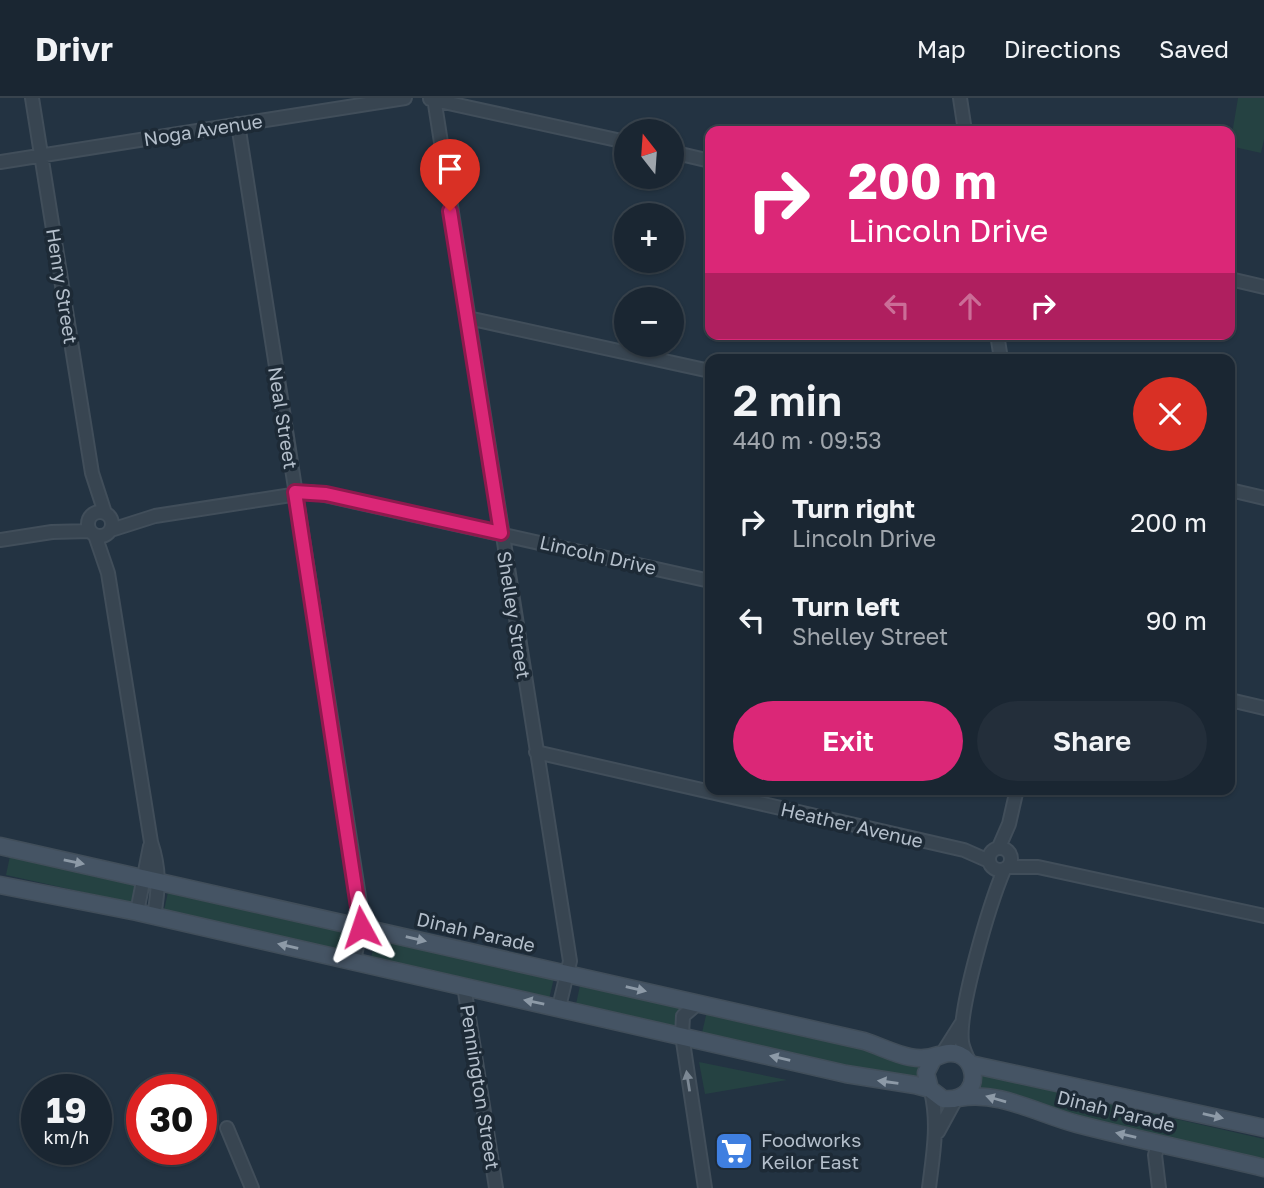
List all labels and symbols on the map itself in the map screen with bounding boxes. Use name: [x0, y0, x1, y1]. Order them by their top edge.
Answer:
street label: Noga Avenue: [142, 109, 264, 150]
north arrow: [614, 119, 684, 189]
pin: [420, 139, 480, 211]
street label: Henry Street: [42, 226, 83, 345]
street label: Neal Street: [264, 365, 303, 471]
street label: Lincoln Drive: [538, 530, 659, 579]
street label: Shelley Street: [493, 549, 536, 680]
street label: Heather Avenue: [779, 797, 926, 852]
one-way arrow: [64, 856, 86, 867]
position arrow: [324, 890, 398, 964]
street label: Dinah Parade: [415, 907, 538, 956]
one-way arrow: [405, 934, 427, 945]
one-way arrow: [277, 941, 299, 952]
one-way arrow: [625, 984, 647, 995]
one-way arrow: [523, 996, 545, 1007]
street label: Pennington Street: [456, 1003, 505, 1171]
one-way arrow: [769, 1053, 791, 1064]
one-way arrow: [682, 1070, 693, 1092]
speed limit sign: 30: [126, 1074, 217, 1165]
one-way arrow: [877, 1076, 899, 1087]
street label: Dinah Parade: [1055, 1085, 1178, 1136]
one-way arrow: [986, 1093, 1007, 1103]
one-way arrow: [1202, 1110, 1224, 1121]
place label: Foodworks Keilor East: [761, 1128, 861, 1173]
supermarket icon: Foodworks Keilor East: [713, 1130, 755, 1172]
one-way arrow: [1115, 1130, 1137, 1141]

